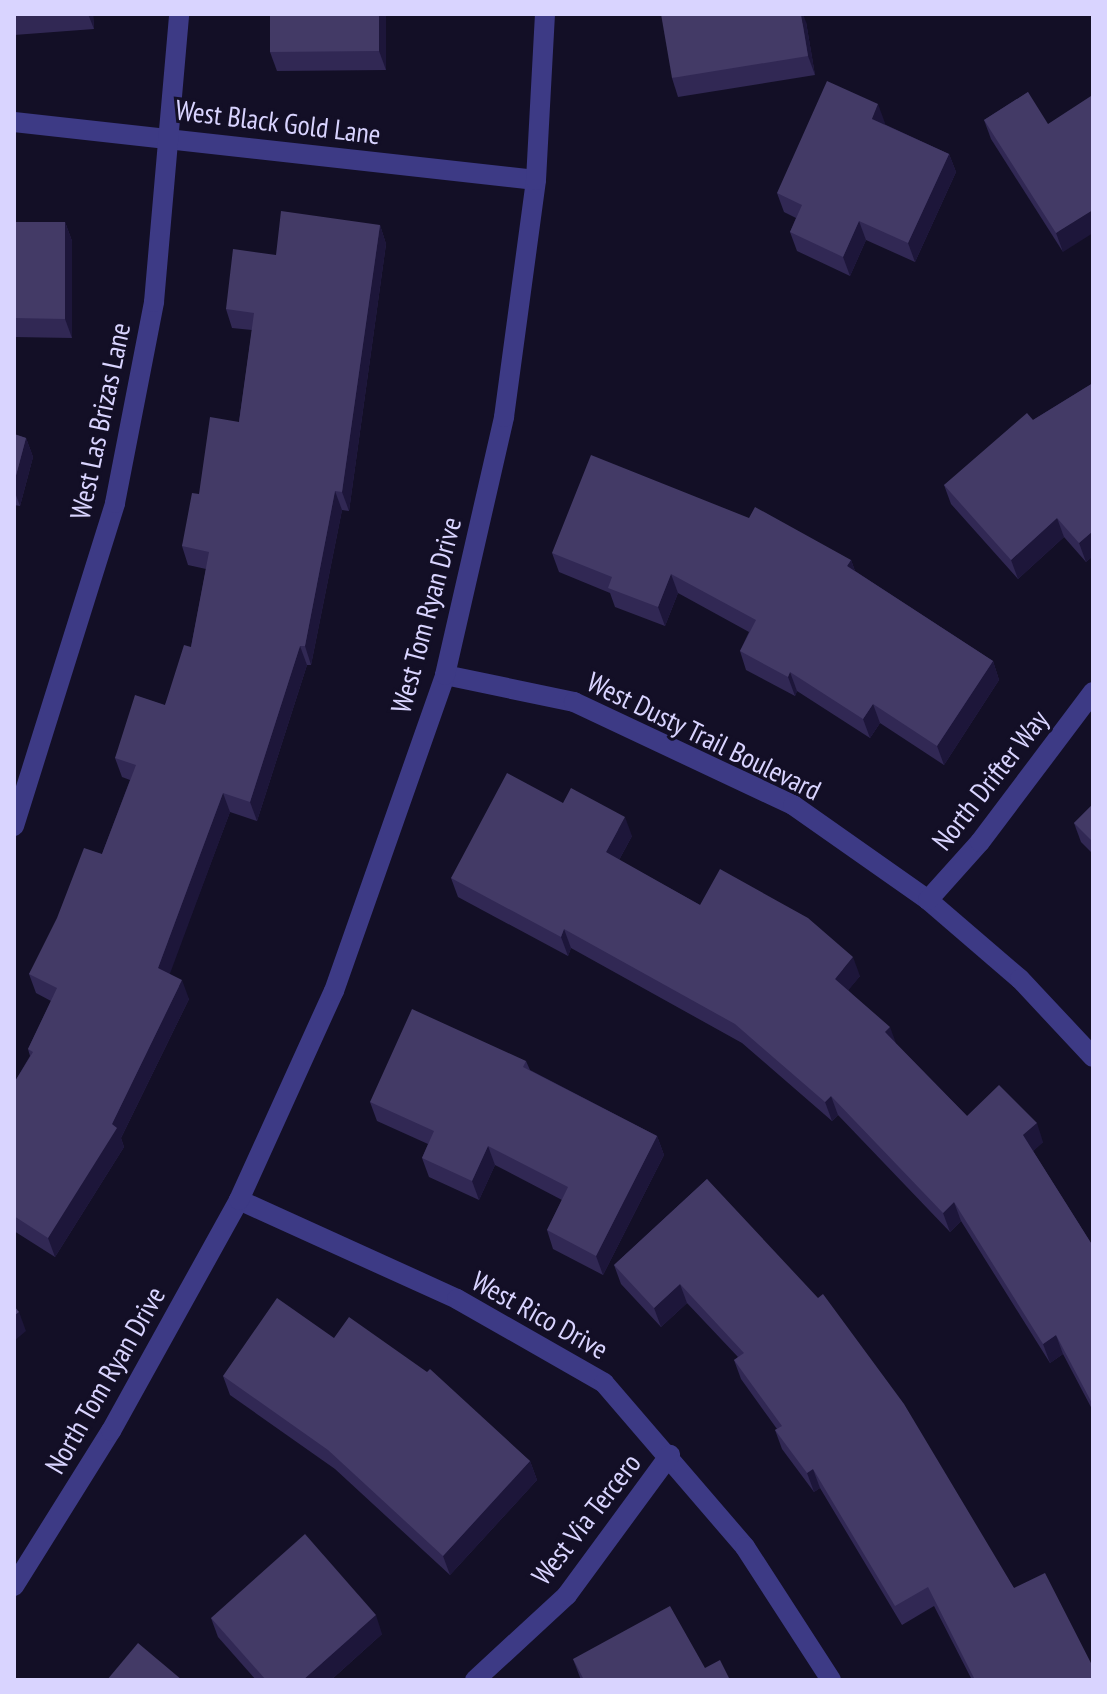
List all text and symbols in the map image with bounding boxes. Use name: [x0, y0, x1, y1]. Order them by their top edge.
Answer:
street label: West Black Gold Lane: [173, 93, 383, 151]
street label: West Las Brizas Lane: [63, 320, 137, 522]
street label: West Tom Ryan Drive: [384, 513, 468, 717]
street label: West Dusty Trail Boulevard: [581, 665, 827, 807]
street label: North Drifter Way: [925, 703, 1055, 857]
street label: West Rico Drive: [466, 1264, 614, 1366]
street label: North Tom Ryan Drive: [38, 1280, 172, 1480]
street label: West Via Tercero: [524, 1446, 648, 1592]

